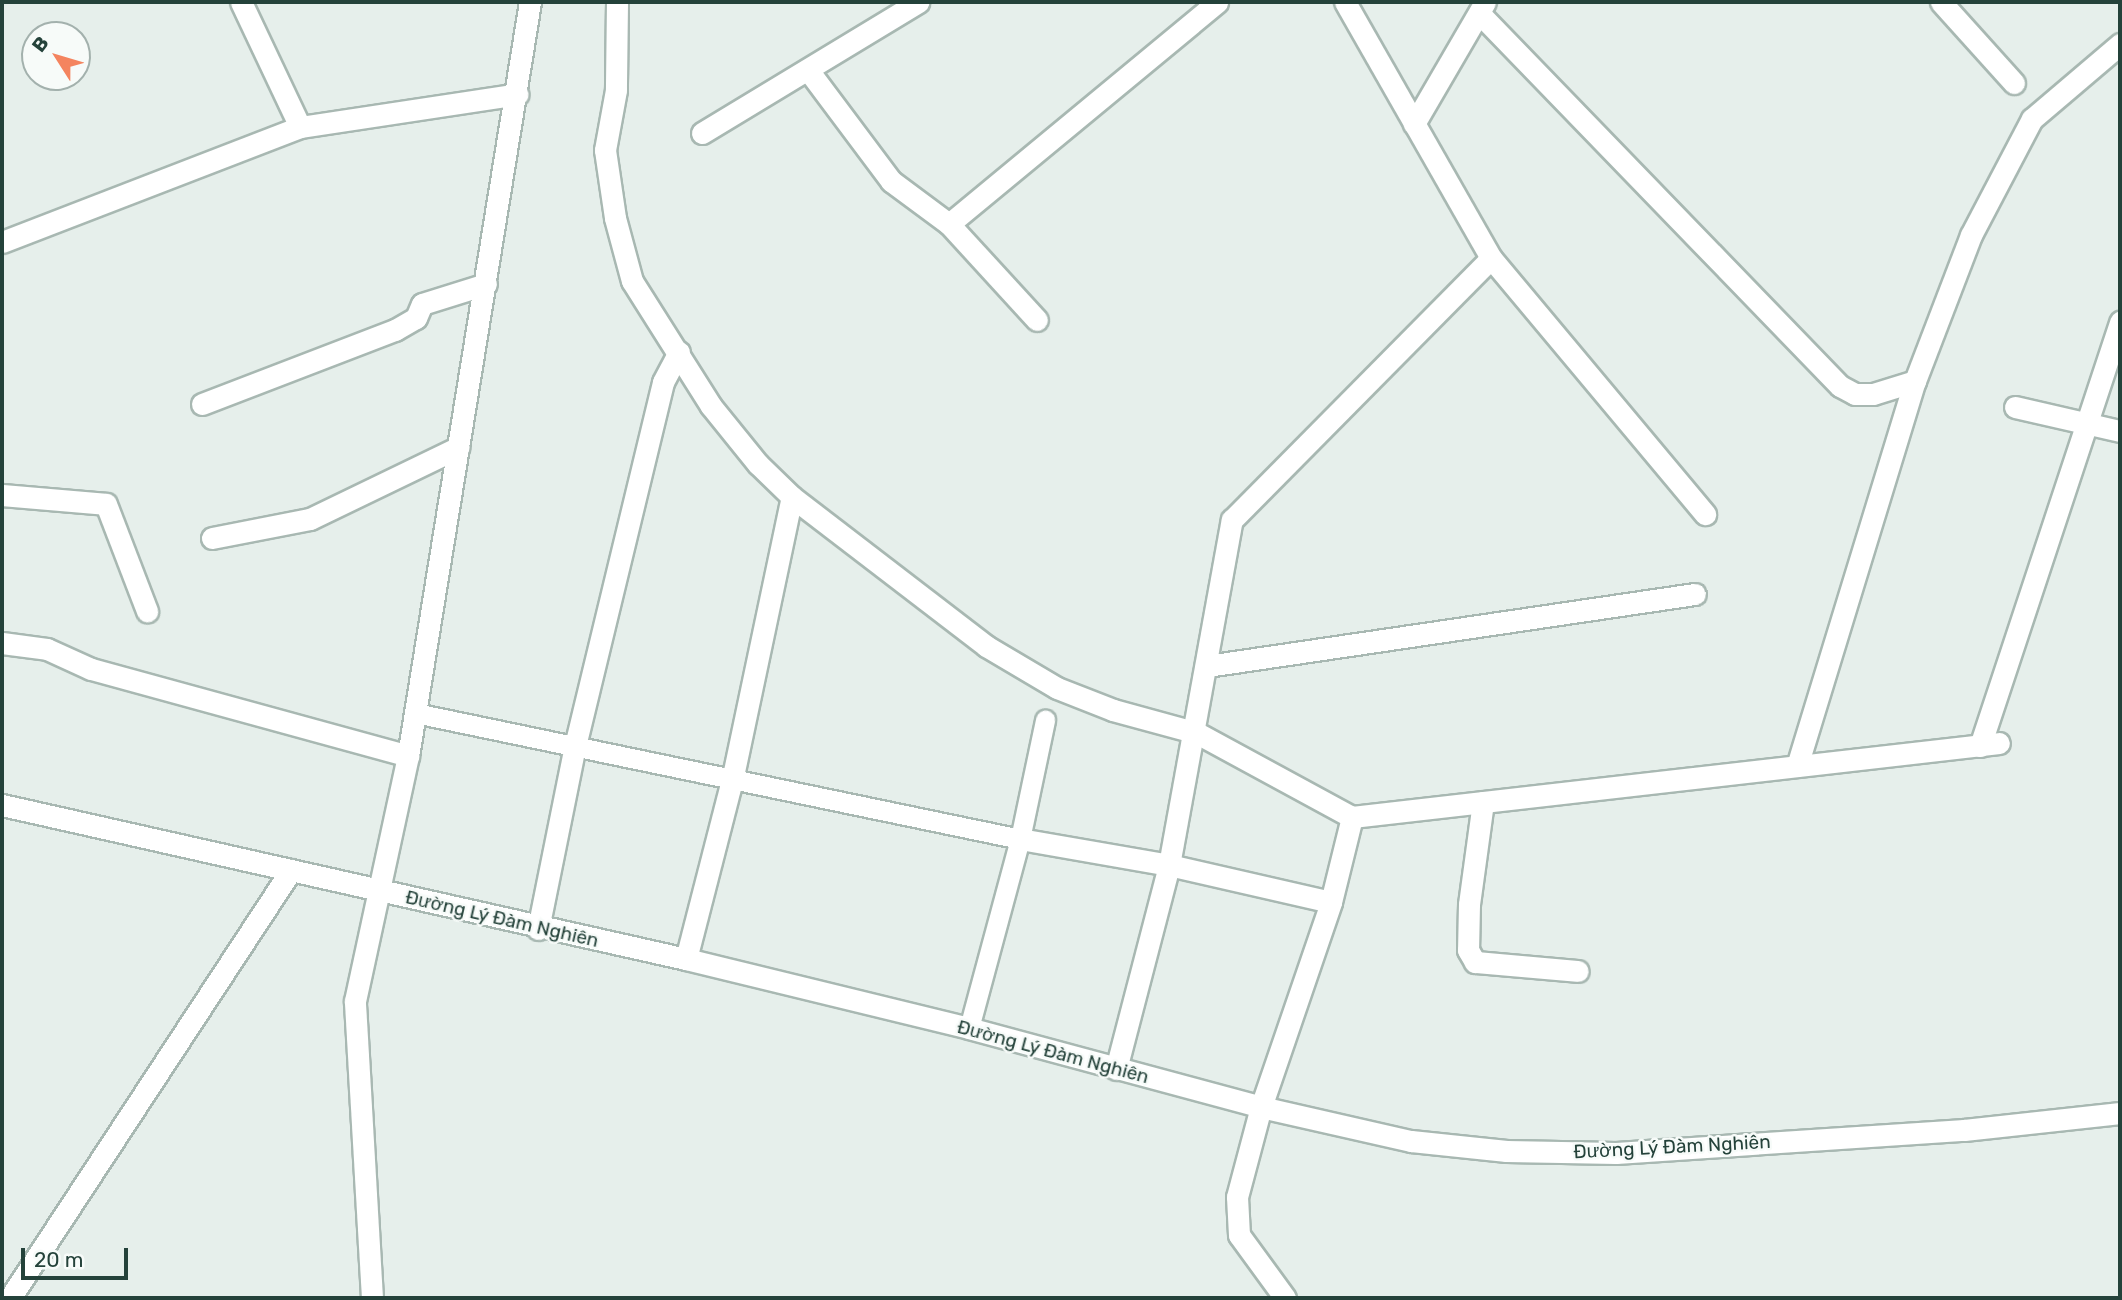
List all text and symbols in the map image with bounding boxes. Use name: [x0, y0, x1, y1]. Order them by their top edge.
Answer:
north arrow: [21, 21, 91, 91]
text: B: [27, 32, 54, 57]
street label: Đường Lý Đàm Nghiên: [403, 886, 601, 952]
street label: Đường Lý Đàm Nghiên: [954, 1015, 1152, 1089]
street label: Đường Lý Đàm Nghiên: [1572, 1130, 1772, 1164]
scale bar: [24, 1234, 131, 1278]
text: 20 m: [34, 1247, 83, 1272]

